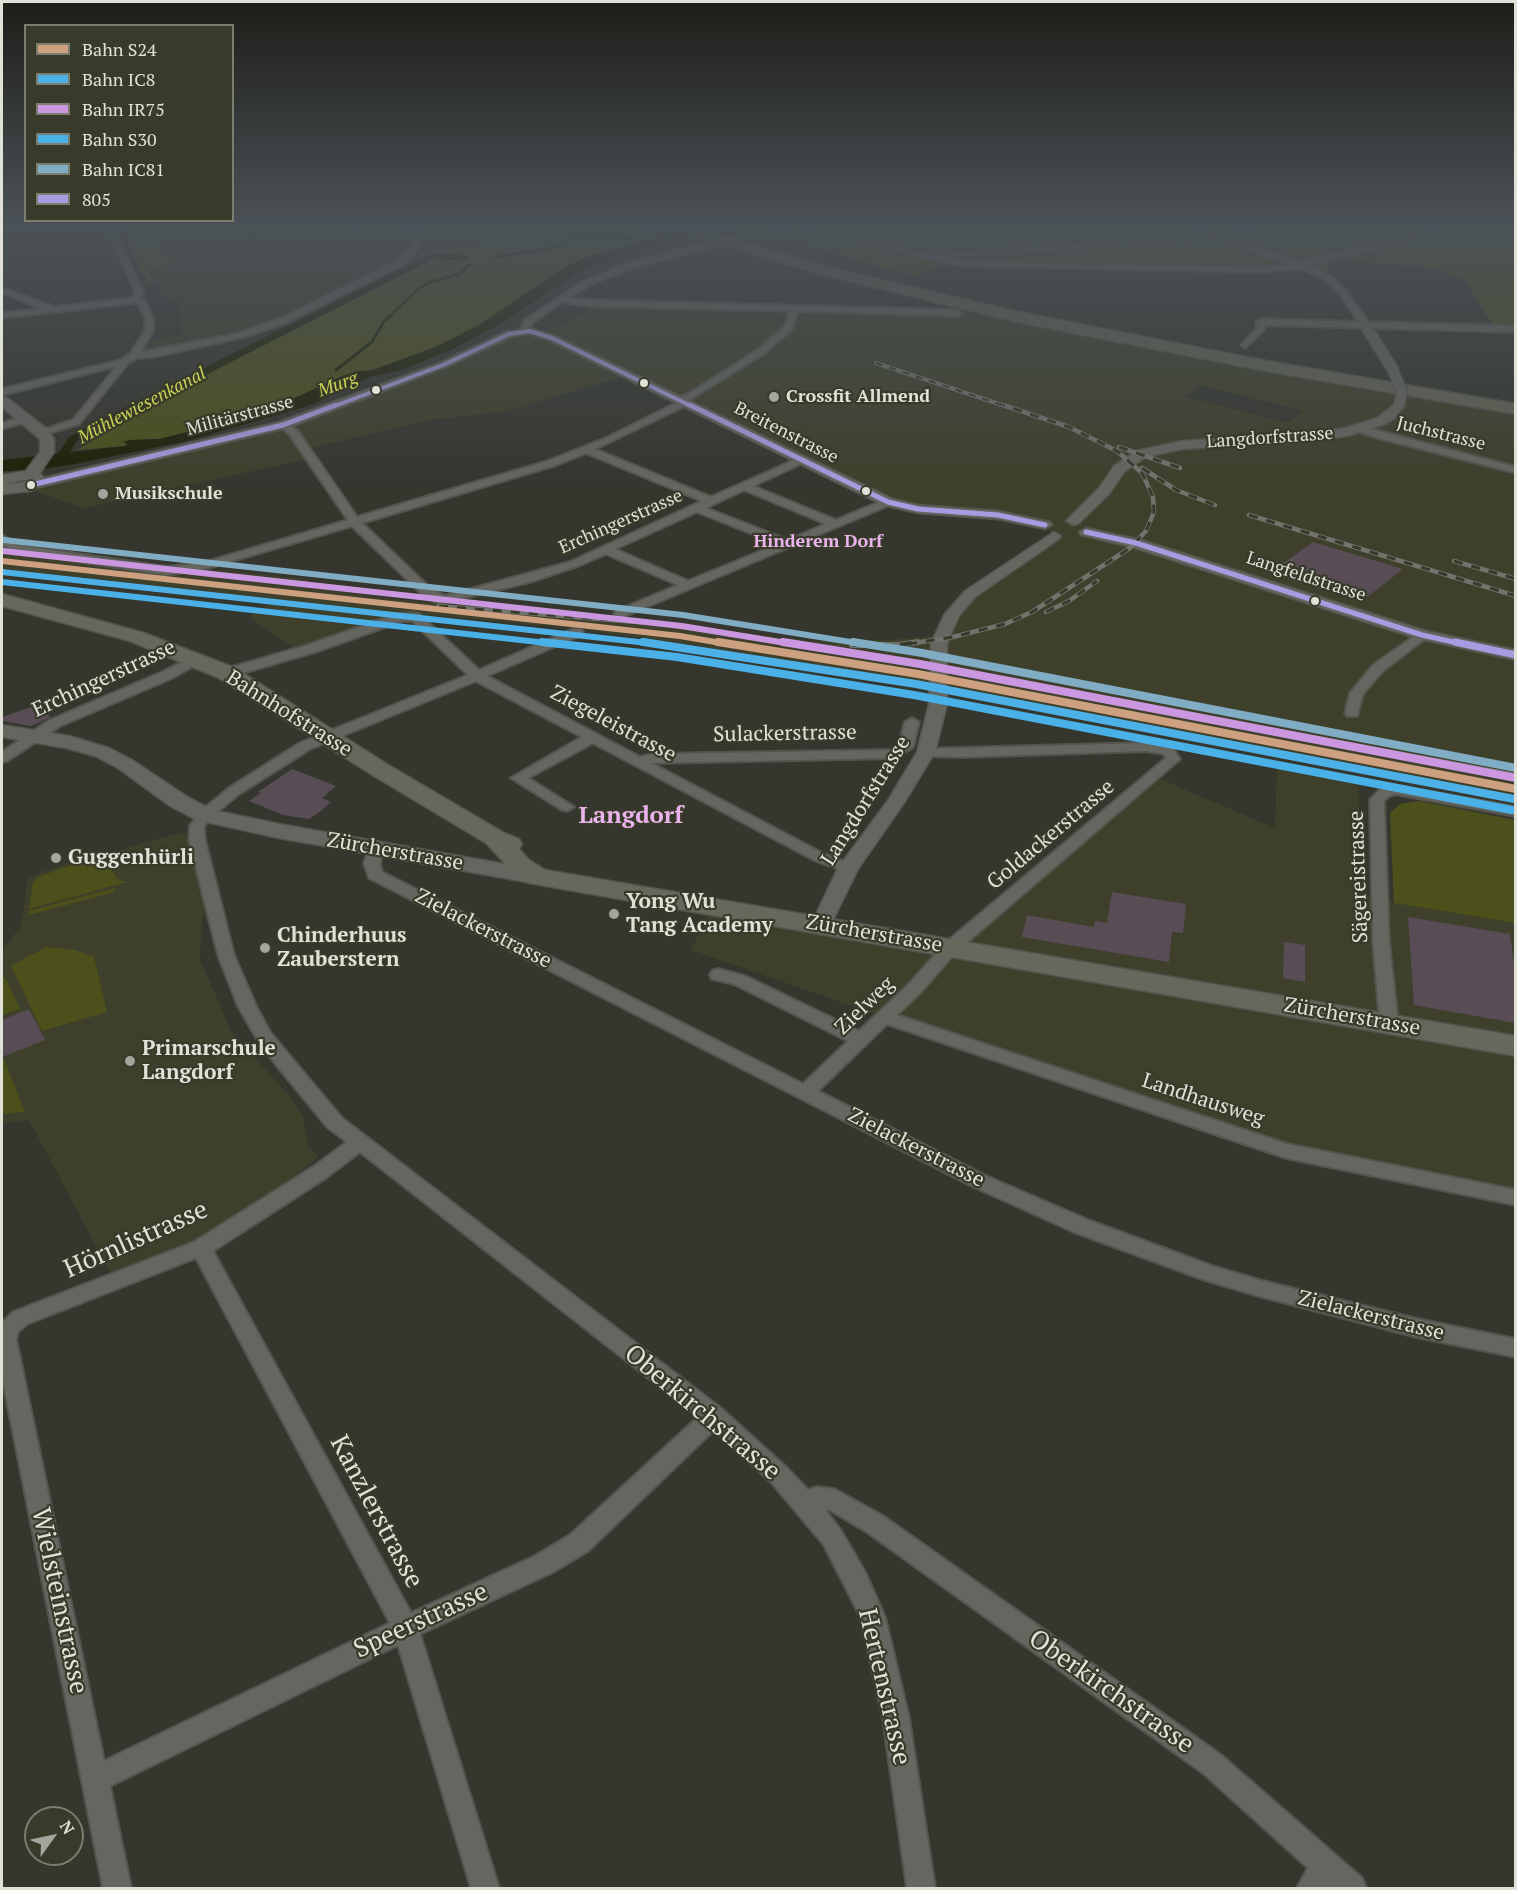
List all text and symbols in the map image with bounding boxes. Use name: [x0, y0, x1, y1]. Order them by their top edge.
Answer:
legend: [24, 24, 234, 222]
text: Bahn S24: [82, 37, 157, 61]
text: Bahn IC8: [82, 67, 155, 91]
text: Bahn IR75: [82, 97, 165, 121]
text: Bahn S30: [82, 127, 157, 151]
text: Bahn IC81: [82, 157, 165, 181]
text: 805: [82, 187, 111, 211]
water label: Mühlewiesenkanal: [74, 363, 210, 449]
water label: Murg: [315, 368, 361, 402]
unlabelled marker: [638, 377, 650, 389]
unlabelled marker: [370, 384, 382, 396]
place label: Crossfit Allmend: [786, 386, 930, 408]
marker: Crossfit Allmend: [767, 390, 781, 404]
street label: Militärstrasse: [184, 391, 296, 441]
street label: Breitenstrasse: [730, 398, 842, 468]
street label: Juchstrasse: [1394, 413, 1488, 455]
street label: Langdorfstrasse: [1206, 423, 1334, 453]
unlabelled marker: [25, 479, 37, 491]
place label: Musikschule: [115, 483, 223, 505]
street label: Erchingerstrasse: [556, 485, 686, 559]
unlabelled marker: [860, 485, 872, 497]
marker: Musikschule: [96, 487, 110, 501]
district label: Hinderem Dorf: [753, 531, 883, 553]
street label: Langfeldstrasse: [1243, 547, 1369, 607]
unlabelled marker: [1309, 595, 1321, 607]
street label: Erchingerstrasse: [28, 635, 180, 723]
street label: Bahnhofstrasse: [221, 665, 357, 763]
street label: Ziegeleistrasse: [546, 680, 680, 768]
street label: Sulackerstrasse: [713, 720, 857, 748]
street label: Langdorfstrasse: [816, 731, 916, 871]
street label: Goldackerstrasse: [982, 775, 1120, 895]
district label: Langdorf: [579, 802, 683, 830]
street label: Sägereistrasse: [1344, 810, 1374, 944]
street label: Zürcherstrasse: [325, 828, 465, 876]
place label: Guggenhürli: [68, 845, 194, 871]
marker: Guggenhürli: [49, 851, 63, 865]
street label: Zielackerstrasse: [410, 884, 556, 974]
place label: Yong Wu Tang Academy: [626, 889, 773, 939]
marker: Yong Wu Tang Academy: [607, 907, 621, 921]
street label: Zürcherstrasse: [804, 910, 944, 958]
place label: Chinderhuus Zauberstern: [277, 923, 407, 973]
marker: Chinderhuus Zauberstern: [258, 941, 272, 955]
street label: Zielweg: [830, 972, 900, 1040]
street label: Zürcherstrasse: [1282, 993, 1422, 1041]
place label: Primarschule Langdorf: [142, 1036, 276, 1086]
marker: Primarschule Langdorf: [123, 1054, 137, 1068]
street label: Landhausweg: [1139, 1068, 1267, 1132]
street label: Zielackerstrasse: [843, 1103, 989, 1193]
street label: Hörnlistrasse: [59, 1194, 213, 1286]
street label: Zielackerstrasse: [1295, 1286, 1447, 1346]
street label: Oberkirchstrasse: [617, 1338, 787, 1488]
street label: Kanzlerstrasse: [323, 1430, 429, 1594]
street label: Wielsteinstrasse: [24, 1505, 94, 1697]
street label: Speerstrasse: [349, 1576, 493, 1666]
street label: Hertenstrasse: [851, 1606, 917, 1768]
street label: Oberkirchstrasse: [1022, 1623, 1200, 1761]
north arrow: [24, 1806, 84, 1866]
text: N: [55, 1816, 80, 1838]

